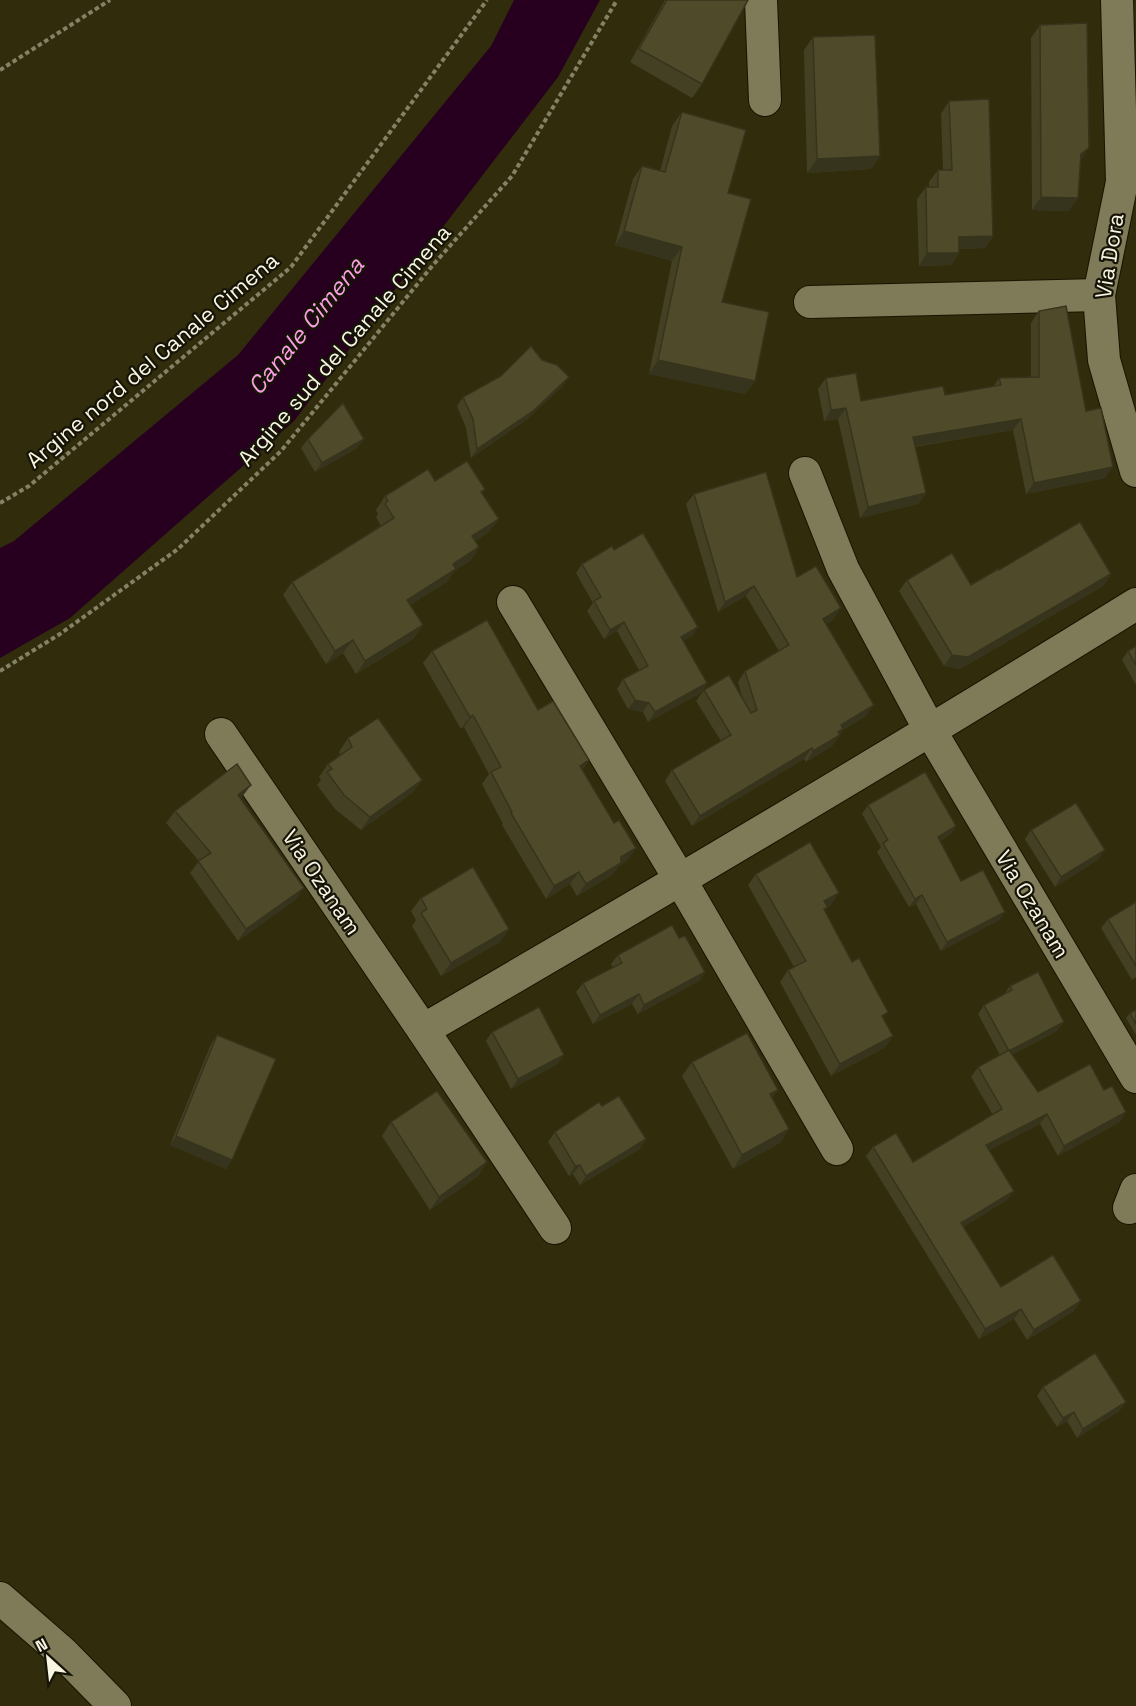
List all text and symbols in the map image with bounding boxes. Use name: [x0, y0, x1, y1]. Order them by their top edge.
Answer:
street label: Via Dora: [1088, 211, 1130, 301]
street label: Argine sud del Canale Cimena: [231, 218, 457, 472]
street label: Argine nord del Canale Cimena: [20, 246, 284, 474]
water label: Canale Cimena: [241, 250, 371, 401]
street label: Via Ozanam: [277, 824, 367, 940]
street label: Via Ozanam: [990, 845, 1076, 963]
north arrow: [18, 1628, 78, 1688]
text: N: [32, 1633, 51, 1657]

